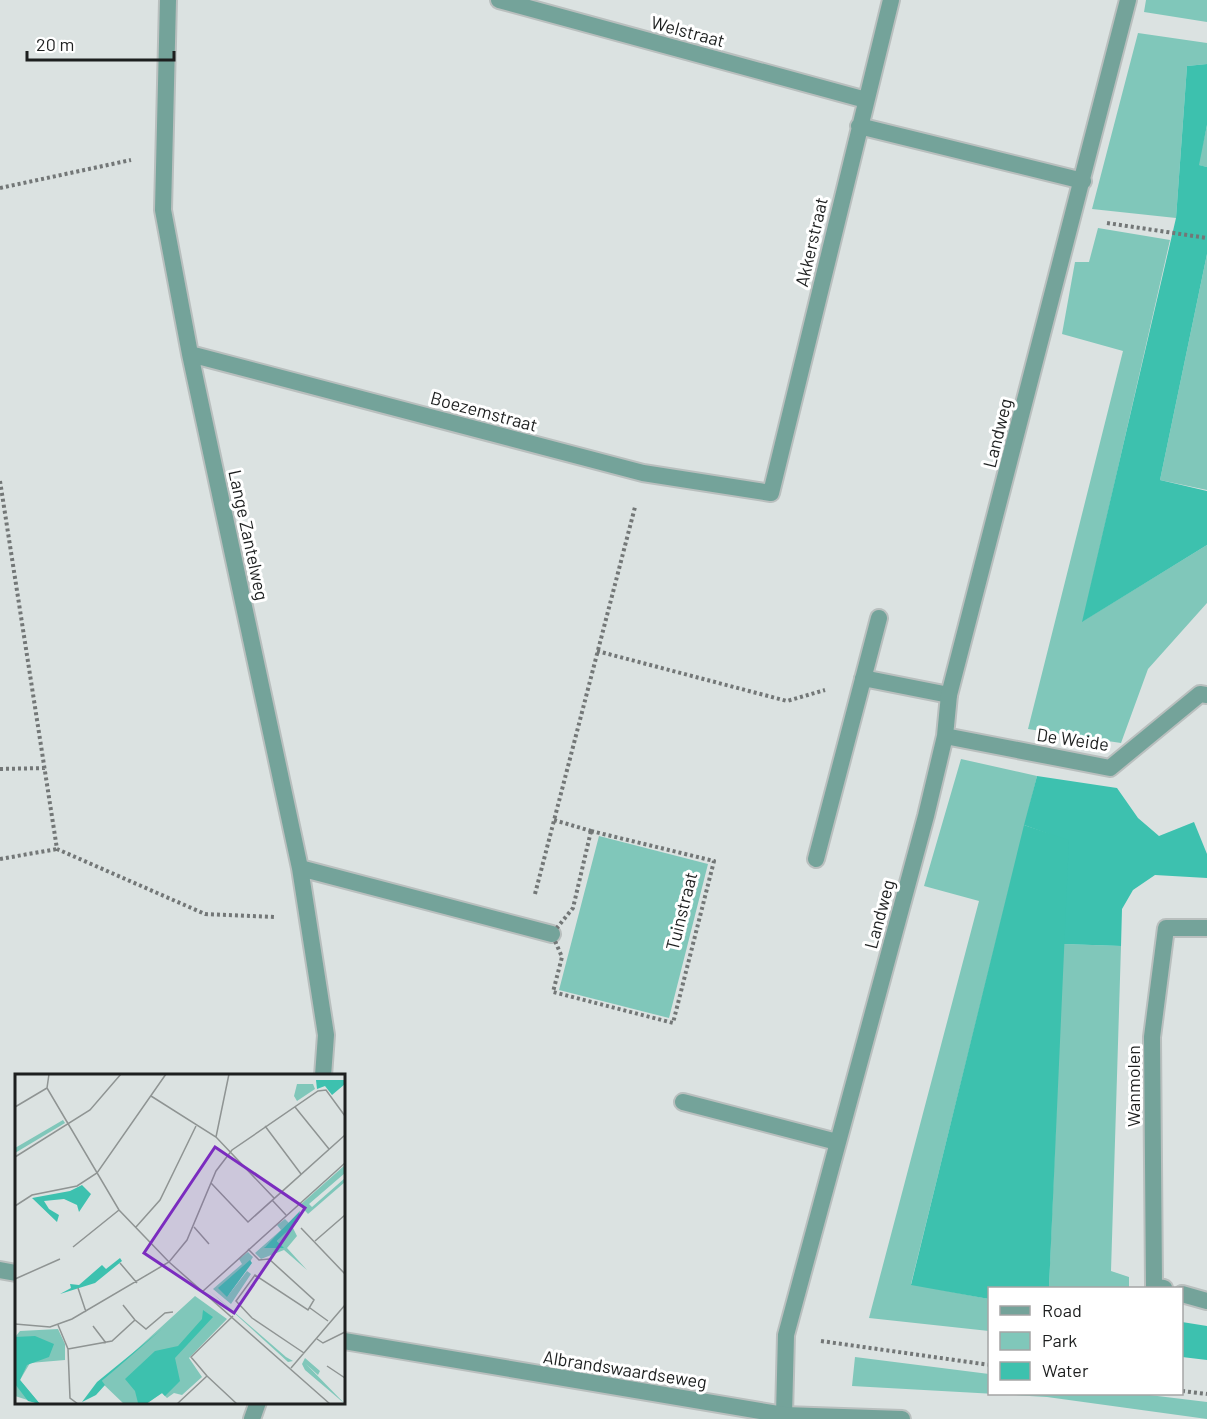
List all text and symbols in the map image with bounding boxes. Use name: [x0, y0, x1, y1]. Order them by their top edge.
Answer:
street label: Welstraat: [649, 11, 727, 51]
scale bar: [27, 24, 174, 62]
text: 20 m: [36, 33, 74, 55]
street label: Akkerstraat: [790, 195, 832, 289]
street label: Boezemstraat: [428, 386, 540, 436]
street label: Landweg: [978, 396, 1016, 470]
street label: Lange Zantelweg: [224, 468, 274, 602]
street label: De Weide: [1035, 723, 1111, 755]
street label: Tuinstraat: [661, 870, 701, 952]
street label: Landweg: [859, 877, 899, 951]
street label: Wanmolen: [1122, 1045, 1144, 1127]
inset map: [15, 1074, 345, 1404]
legend: [988, 1287, 1183, 1395]
text: Road: [1042, 1299, 1082, 1321]
text: Park: [1042, 1329, 1077, 1351]
street label: Albrandswaardseweg: [542, 1345, 708, 1393]
text: Water: [1042, 1359, 1089, 1381]

